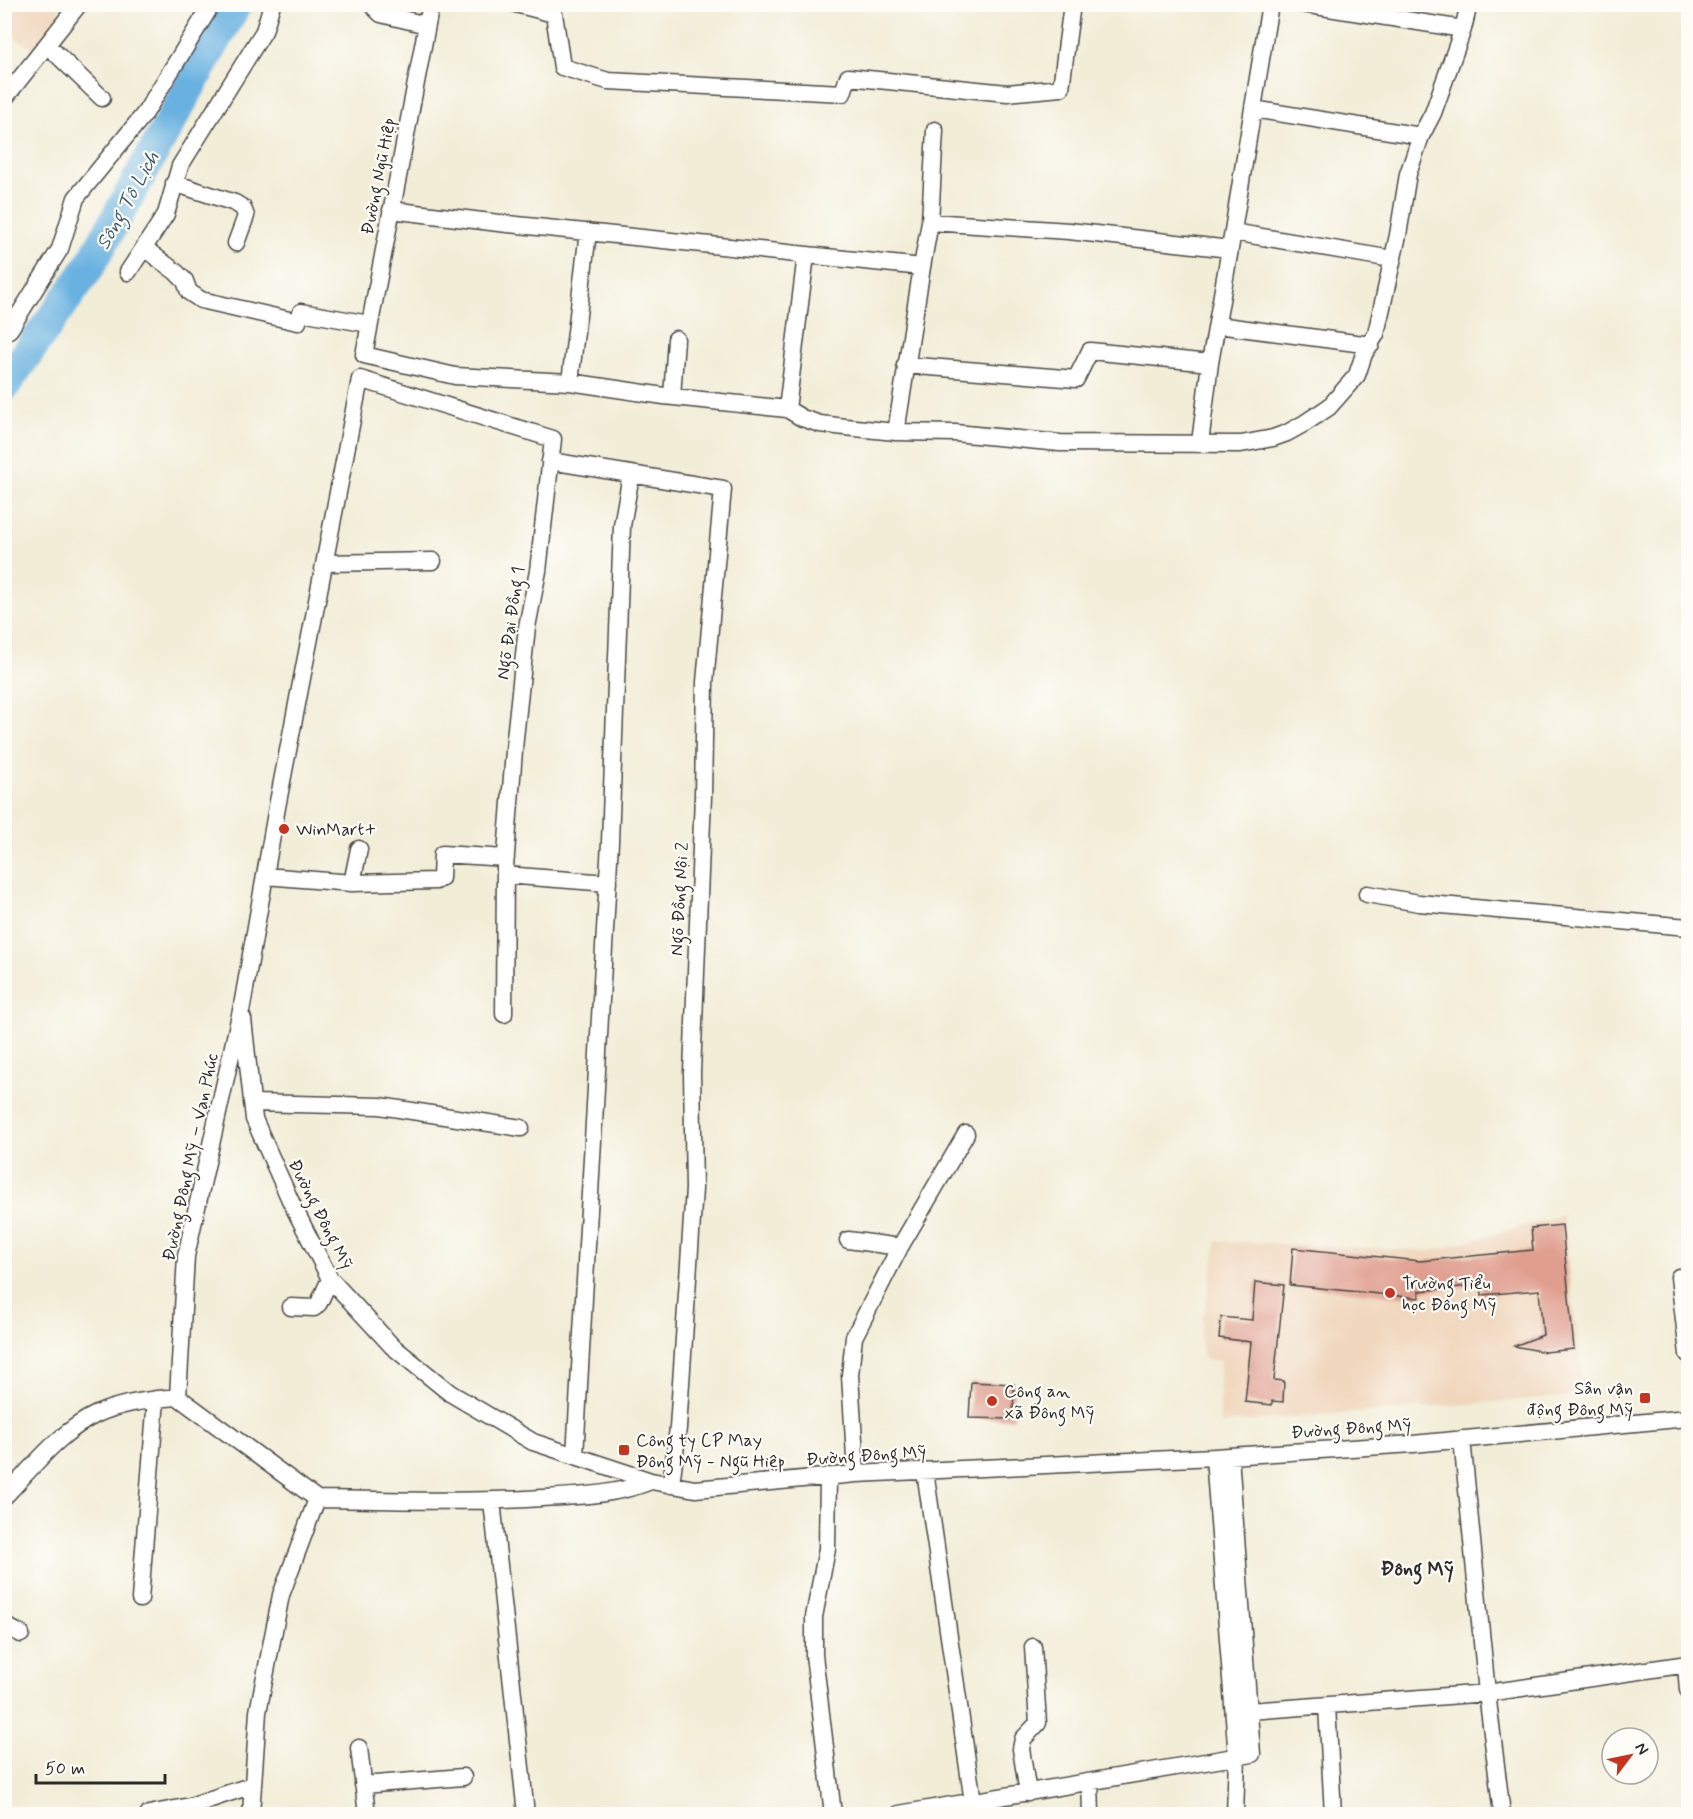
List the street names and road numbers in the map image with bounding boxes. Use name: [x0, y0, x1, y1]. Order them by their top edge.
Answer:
street label: Đường Ngũ Hiệp: [356, 116, 404, 237]
street label: Ngõ Đại Đồng 1: [491, 565, 533, 682]
street label: Ngõ Đồng Nội 2: [665, 841, 697, 957]
street label: Đường Đông Mỹ – Vạn Phúc: [157, 1051, 227, 1264]
street label: Đường Đông Mỹ: [280, 1155, 358, 1274]
street label: Đường Đông Mỹ: [1290, 1413, 1412, 1447]
street label: Đường Đông Mỹ: [805, 1440, 927, 1474]

